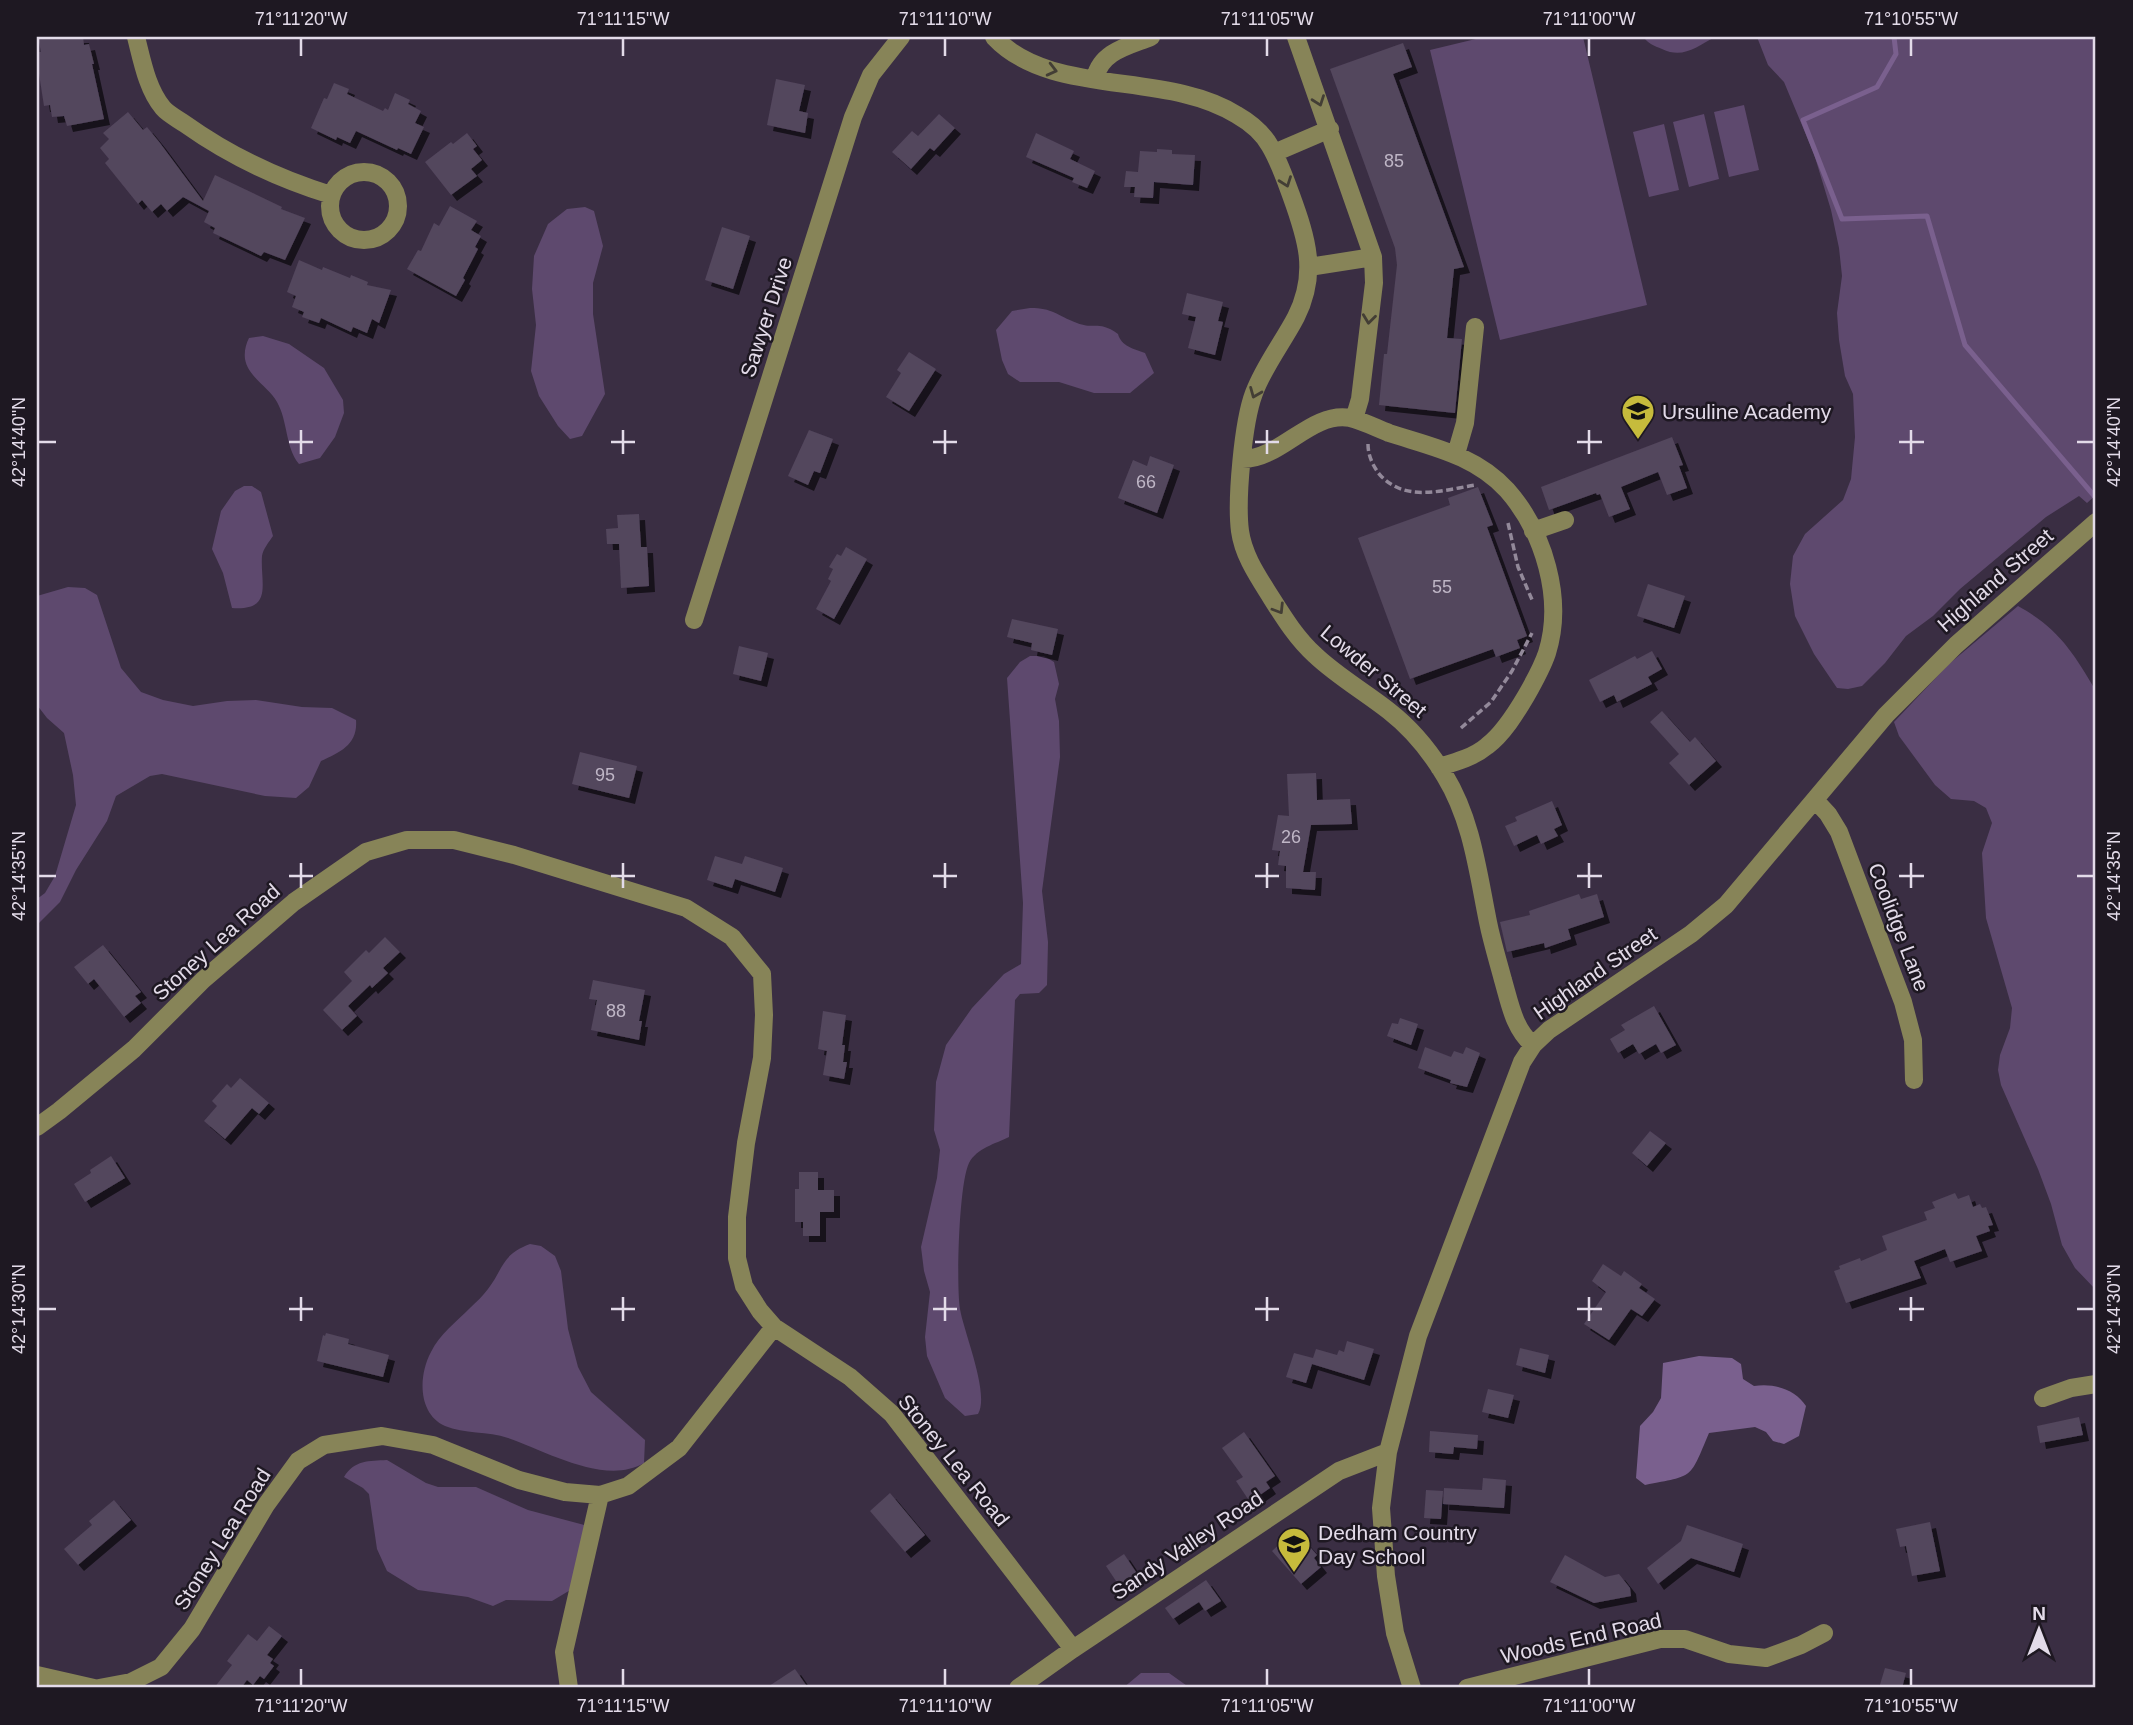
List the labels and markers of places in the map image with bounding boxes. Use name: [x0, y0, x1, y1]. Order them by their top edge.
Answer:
school or university icon: Ursuline Academy: [1619, 392, 1657, 441]
place label: Ursuline Academy: [1662, 400, 1832, 423]
place label: Dedham Country Day School: [1318, 1521, 1477, 1568]
school or university icon: Dedham Country Day School: [1275, 1525, 1313, 1574]

